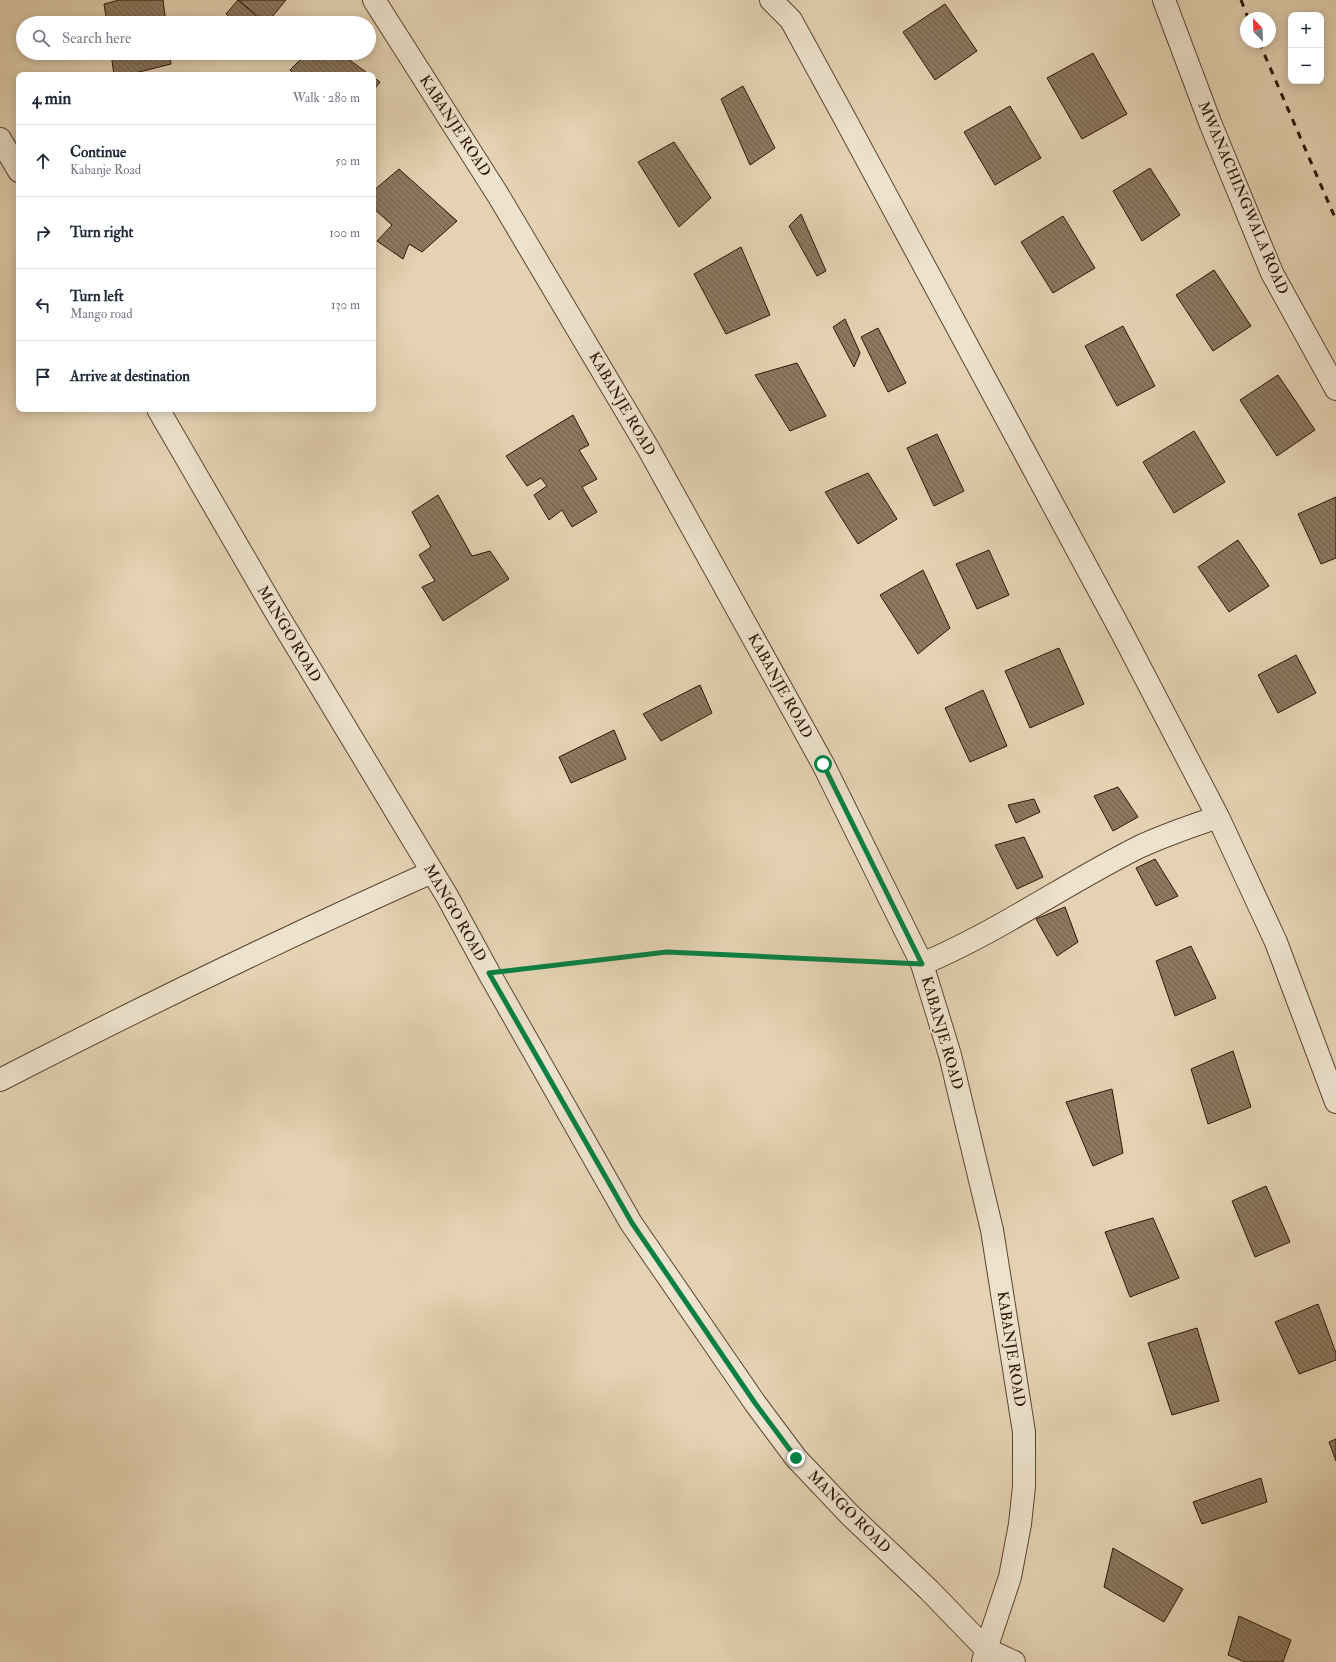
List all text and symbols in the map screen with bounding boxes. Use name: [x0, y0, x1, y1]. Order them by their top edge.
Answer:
north arrow: [1240, 12, 1276, 48]
map controls: [1288, 12, 1324, 84]
button: +: [1288, 12, 1324, 48]
search box: [16, 16, 376, 60]
icon: search: [30, 27, 52, 49]
text: Search here: [62, 29, 131, 48]
button: −: [1288, 48, 1324, 84]
street label: KABANJE ROAD: [414, 72, 495, 181]
text: 4 min: [32, 88, 71, 109]
text: Walk · 280 m: [293, 90, 360, 106]
street label: MWANACHINGWALA ROAD: [1194, 98, 1292, 298]
text: Continue: [70, 143, 126, 162]
icon: ahead: [32, 150, 54, 172]
text: 50 m: [335, 153, 360, 169]
text: Kabanje Road: [70, 162, 141, 178]
icon: right: [32, 222, 54, 244]
text: Turn right: [70, 223, 133, 242]
text: 100 m: [329, 225, 360, 241]
text: Turn left: [70, 287, 124, 306]
icon: left: [32, 294, 54, 316]
text: 130 m: [331, 297, 360, 313]
text: Mango road: [70, 306, 133, 322]
street label: KABANJE ROAD: [584, 349, 660, 460]
icon: arrive: [32, 366, 54, 388]
text: Arrive at destination: [70, 367, 190, 386]
street label: MANGO ROAD: [253, 582, 325, 686]
street label: KABANJE ROAD: [742, 630, 817, 742]
route start: [814, 755, 832, 773]
street label: MANGO ROAD: [419, 861, 491, 965]
street label: KABANJE ROAD: [916, 974, 967, 1092]
street label: KABANJE ROAD: [991, 1290, 1030, 1408]
route end: [787, 1449, 805, 1467]
street label: MANGO ROAD: [804, 1467, 894, 1557]

